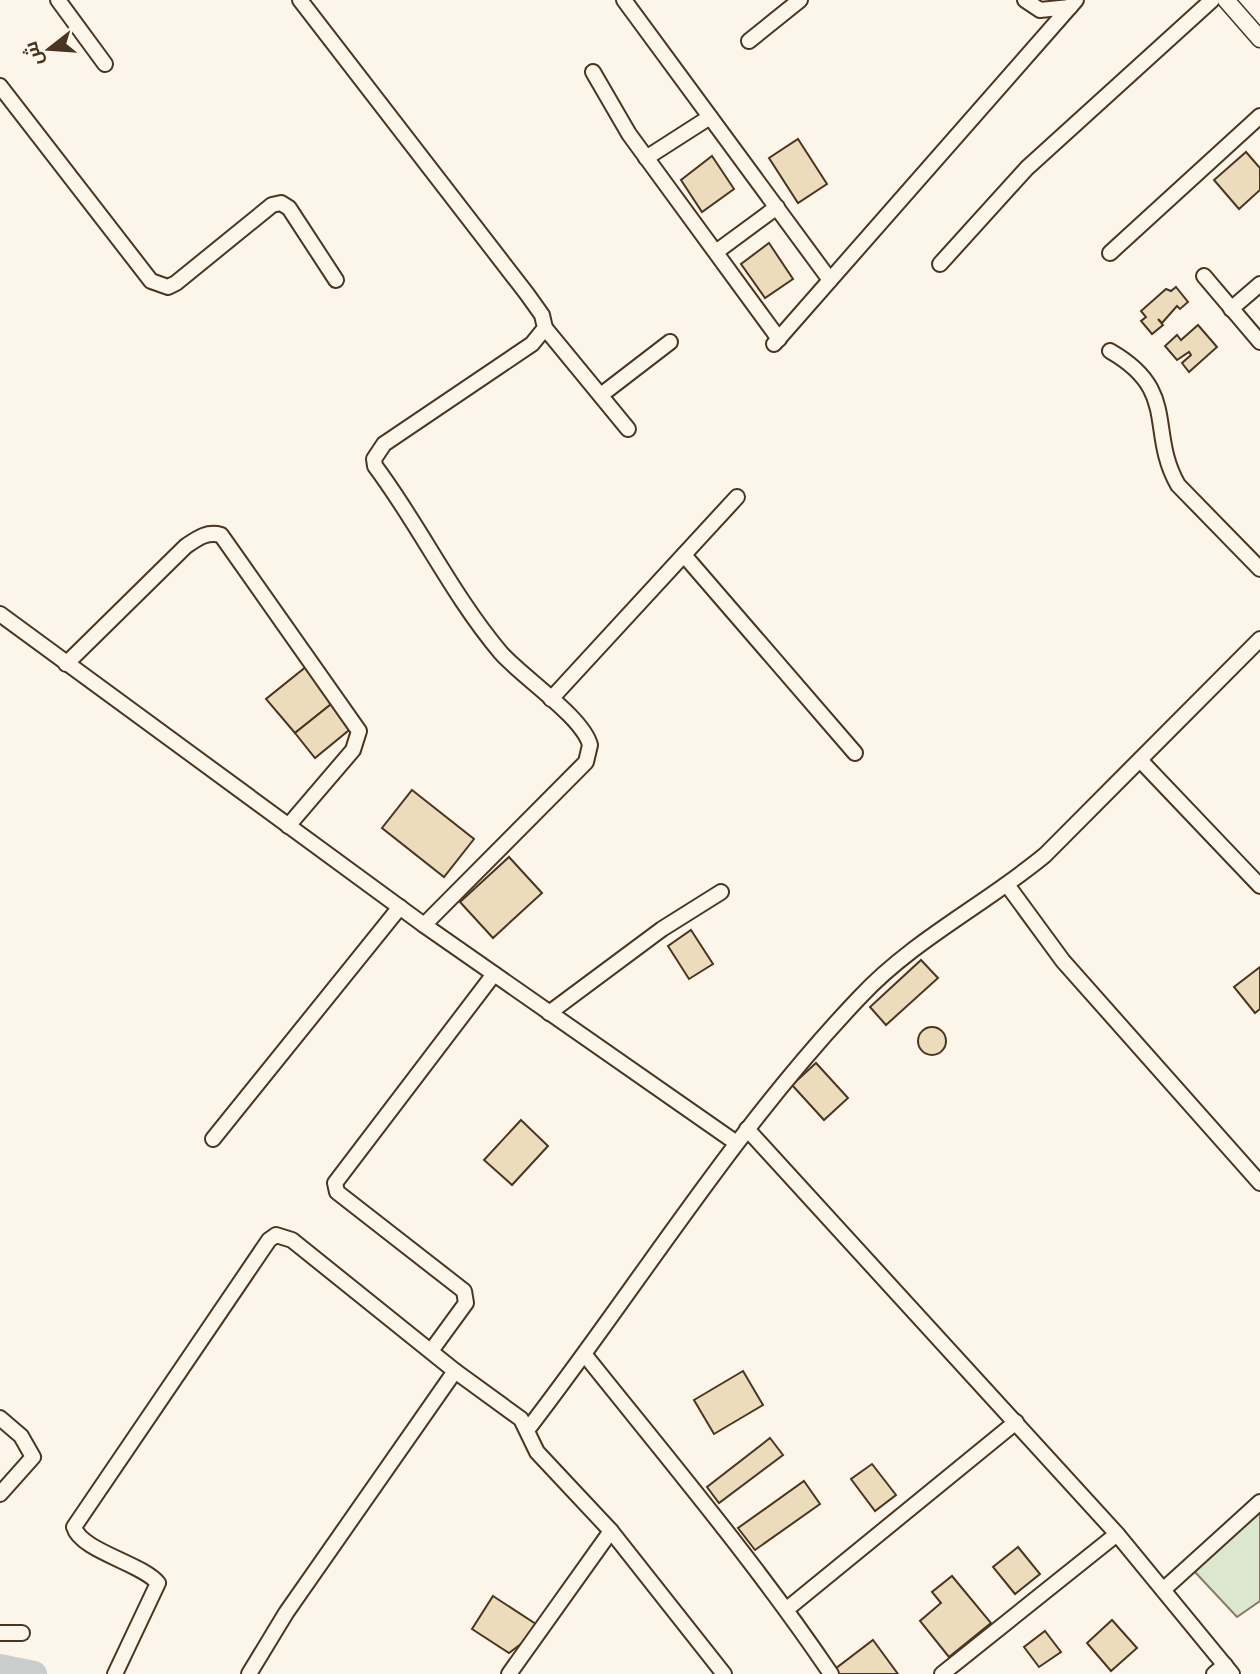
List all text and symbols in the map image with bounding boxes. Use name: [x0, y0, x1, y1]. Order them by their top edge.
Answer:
north arrow: [14, 14, 84, 84]
text: ش: [18, 39, 49, 69]

